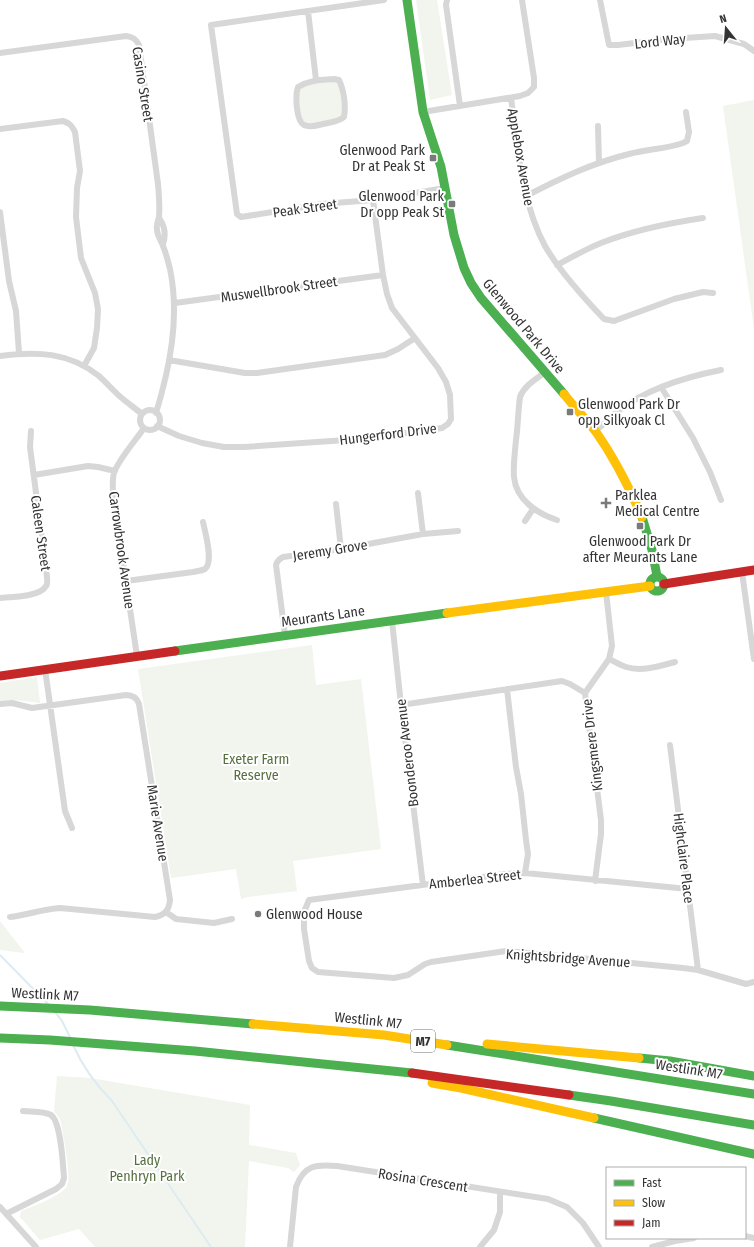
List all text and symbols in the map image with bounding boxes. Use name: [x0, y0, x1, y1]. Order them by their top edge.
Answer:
north arrow: [706, 8, 746, 48]
text: N: [718, 12, 728, 26]
street label: Lord Way: [634, 30, 687, 53]
street label: Casino Street: [128, 45, 157, 123]
street label: Applebox Avenue: [504, 107, 537, 207]
place label: Glenwood Park Dr at Peak St: [340, 142, 425, 175]
marker: Glenwood Park Dr at Peak St: [428, 153, 438, 163]
place label: Glenwood Park Dr opp Peak St: [359, 188, 444, 221]
street label: Peak Street: [272, 196, 339, 221]
marker: Glenwood Park Dr opp Peak St: [447, 199, 457, 209]
street label: Muswellbrook Street: [220, 273, 339, 306]
street label: Glenwood Park Drive: [479, 275, 568, 377]
place label: Glenwood Park Dr opp Silkyoak Cl: [578, 396, 680, 429]
marker: Glenwood Park Dr opp Silkyoak Cl: [565, 407, 575, 417]
street label: Hungerford Drive: [338, 420, 438, 449]
place label: Parklea Medical Centre: [615, 487, 700, 520]
street label: Carrowbrook Avenue: [105, 490, 138, 610]
street label: Caleen Street: [27, 494, 54, 572]
marker: Parklea Medical Centre: [600, 497, 612, 509]
marker: Glenwood Park Dr after Meurants Lane: [635, 521, 645, 531]
place label: Glenwood Park Dr after Meurants Lane: [583, 533, 697, 566]
street label: Jeremy Grove: [292, 536, 369, 565]
street label: Meurants Lane: [280, 602, 366, 631]
street label: Boonderoo Avenue: [392, 698, 423, 808]
street label: Kingsmere Drive: [578, 698, 607, 792]
park label: Exeter Farm Reserve: [223, 751, 289, 784]
street label: Marie Avenue: [143, 783, 172, 863]
street label: Highclaire Place: [670, 812, 697, 904]
street label: Amberlea Street: [428, 866, 522, 893]
place label: Glenwood House: [266, 906, 363, 923]
marker: Glenwood House: [253, 909, 263, 919]
street label: Knightsbridge Avenue: [505, 946, 631, 971]
street label: Westlink M7: [11, 984, 79, 1005]
street label: Westlink M7: [333, 1009, 403, 1033]
road number: M7: [411, 1030, 435, 1052]
street label: Westlink M7: [654, 1056, 724, 1083]
park label: Lady Penhryn Park: [109, 1152, 185, 1185]
street label: Rosina Crescent: [377, 1165, 469, 1196]
legend: [606, 1167, 746, 1239]
text: Fast: [642, 1176, 661, 1190]
text: Slow: [642, 1196, 665, 1210]
text: Jam: [642, 1216, 660, 1230]

